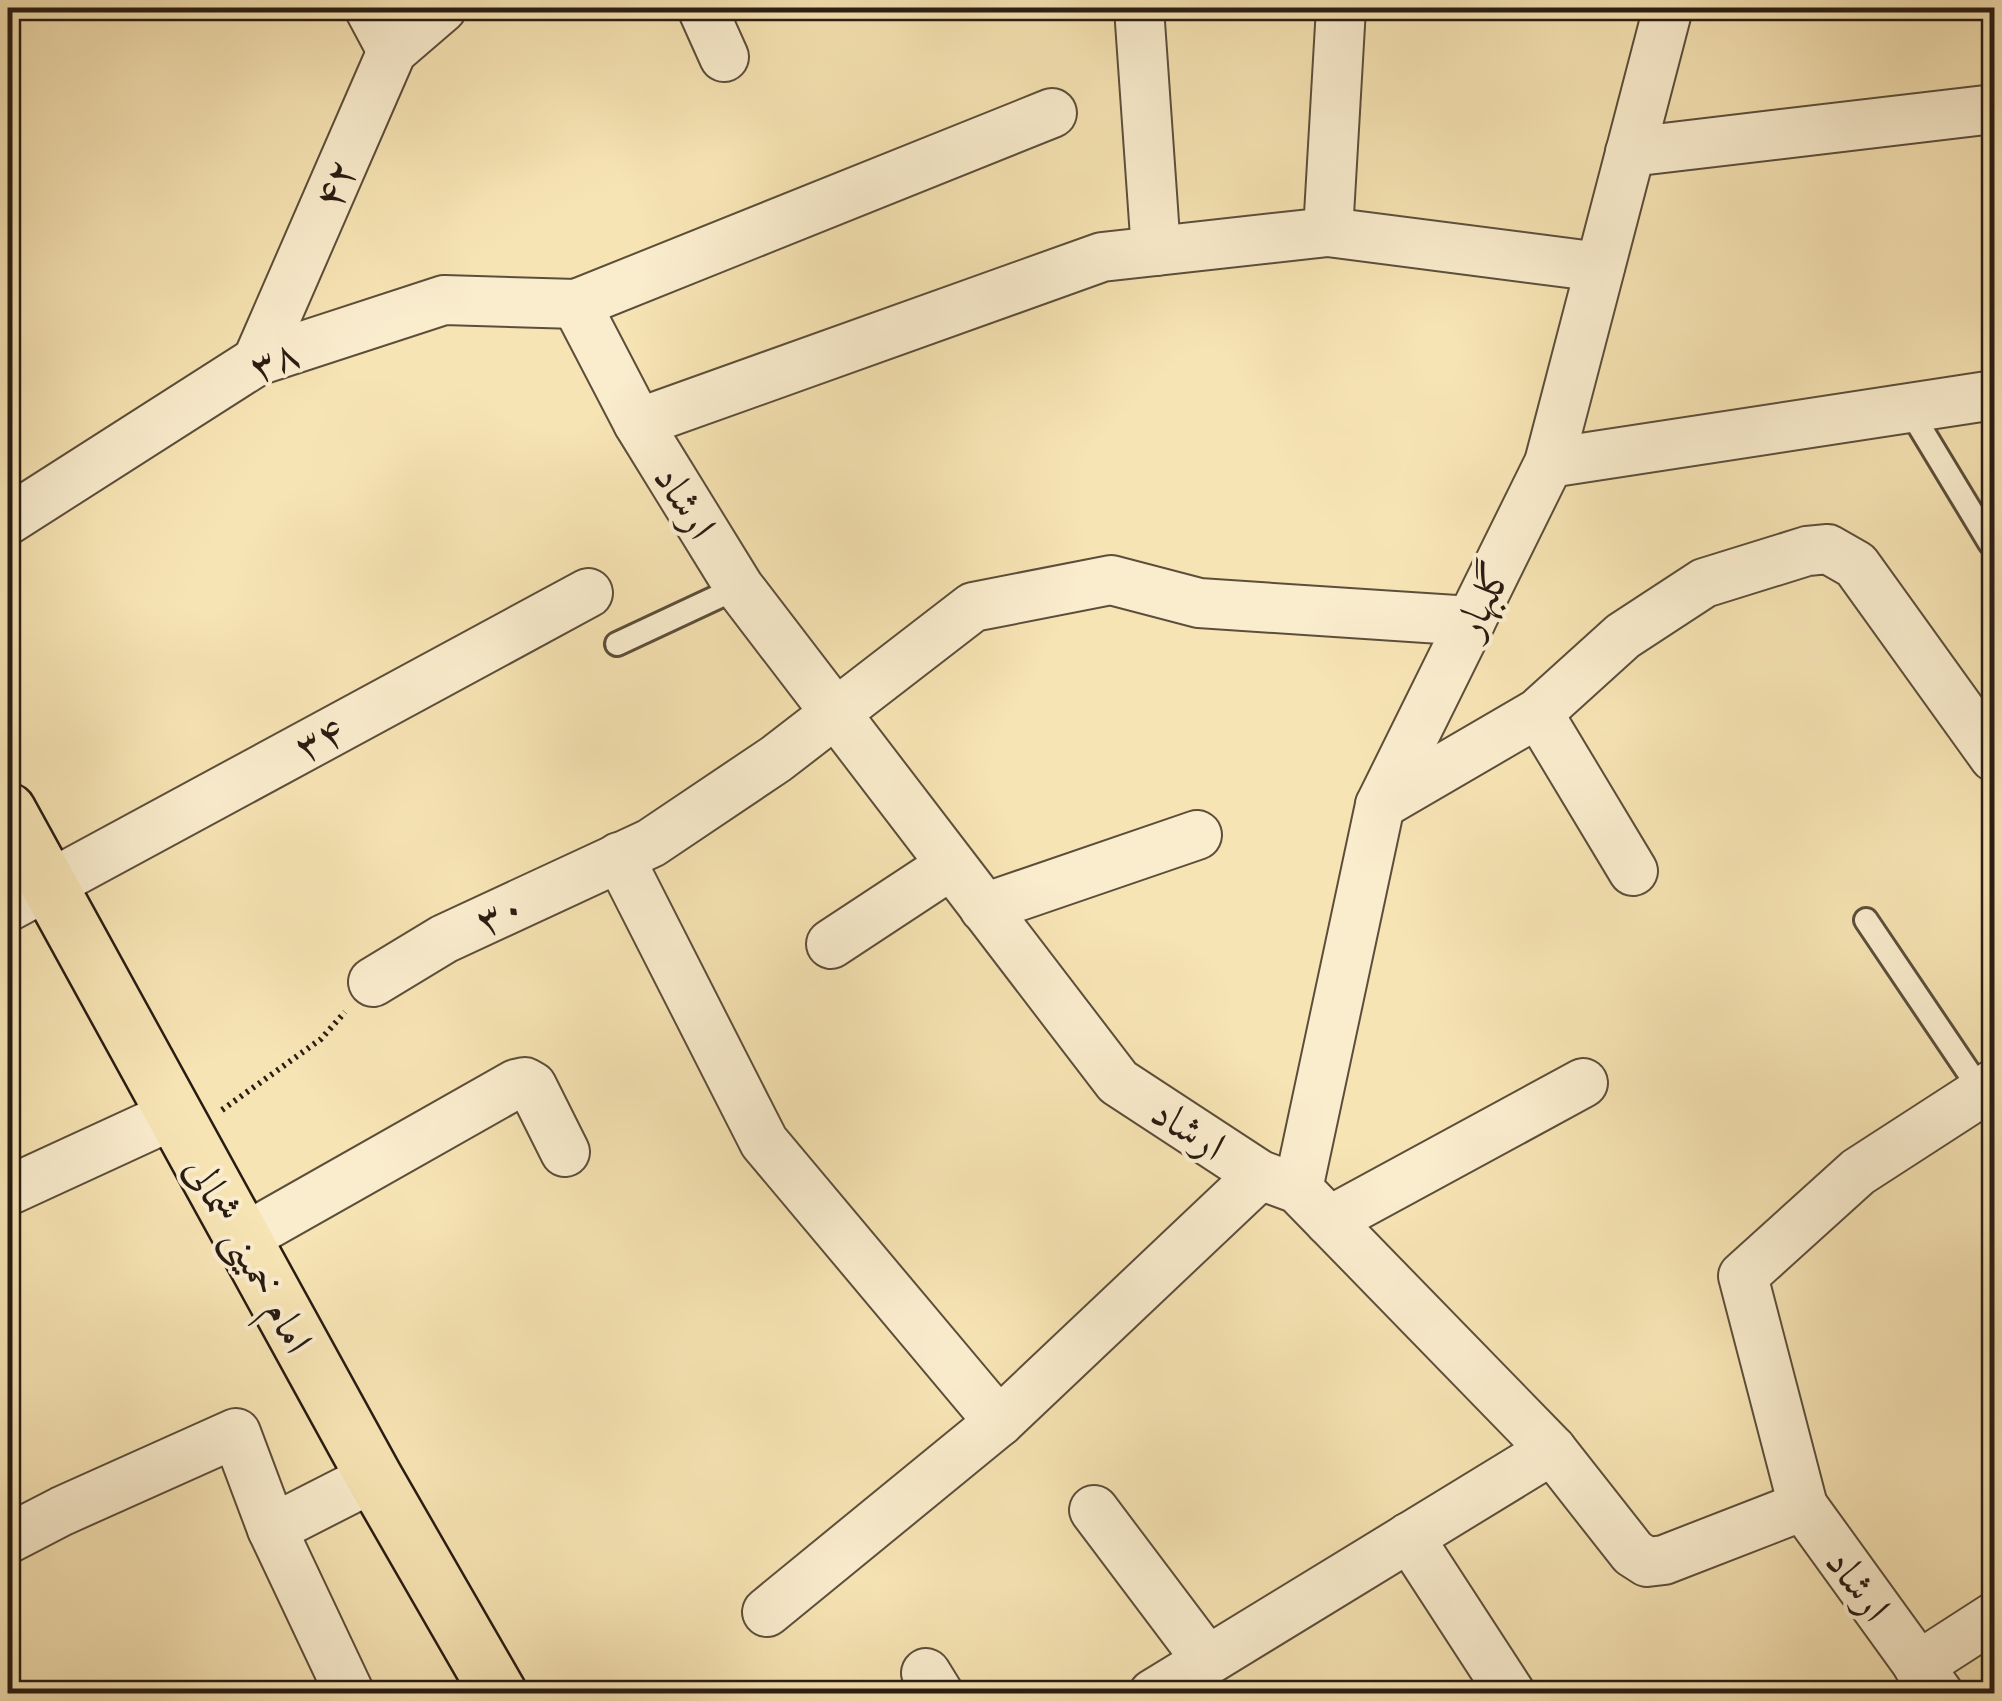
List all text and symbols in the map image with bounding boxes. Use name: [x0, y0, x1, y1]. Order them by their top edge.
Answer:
street label: ۴۲: [299, 150, 371, 218]
street label: ۳۸: [241, 325, 308, 396]
street label: ارشاد: [640, 454, 730, 550]
street label: گلبهار: [1439, 552, 1526, 651]
street label: ۳۴: [285, 703, 355, 776]
street label: ۳۰: [466, 877, 535, 950]
street label: ارشاد: [1140, 1084, 1237, 1174]
street label: امام خمینی شمالی: [165, 1146, 326, 1367]
street label: ارشاد: [1812, 1536, 1904, 1633]

